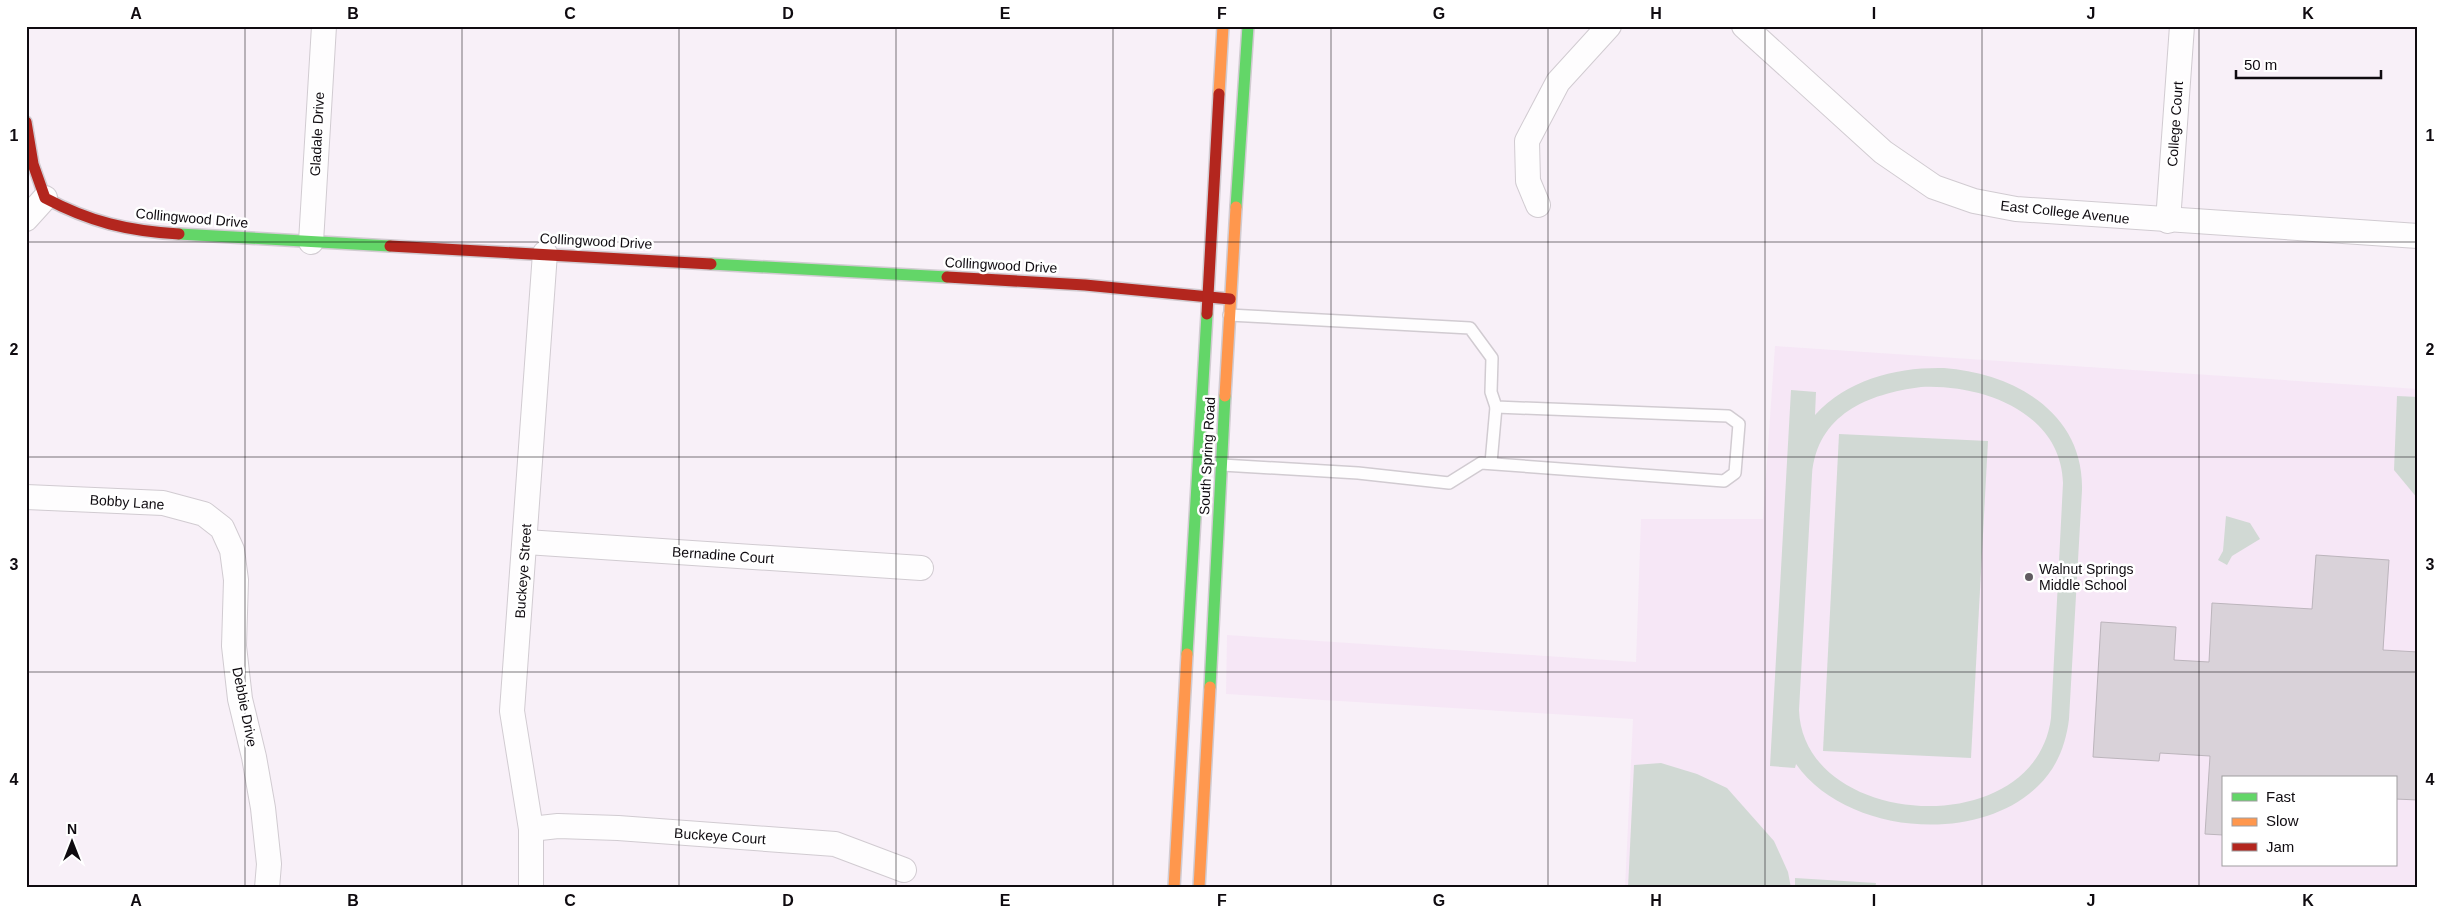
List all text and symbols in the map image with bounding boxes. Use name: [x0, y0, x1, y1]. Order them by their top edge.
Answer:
text: A: [130, 5, 142, 22]
text: B: [347, 5, 359, 22]
text: C: [564, 5, 576, 22]
text: D: [782, 5, 794, 22]
text: E: [1000, 5, 1011, 22]
text: F: [1217, 5, 1227, 22]
text: G: [1433, 5, 1445, 22]
text: H: [1650, 5, 1662, 22]
text: I: [1872, 5, 1876, 22]
text: J: [2087, 5, 2095, 22]
text: K: [2302, 5, 2314, 22]
scale bar: [2236, 48, 2382, 80]
text: 50 m: [2244, 56, 2277, 73]
street label: College Court: [2164, 81, 2186, 167]
street label: Gladale Drive: [307, 91, 327, 177]
text: 1: [10, 127, 19, 144]
text: 1: [2426, 127, 2435, 144]
street label: East College Avenue: [2000, 197, 2131, 227]
street label: Collingwood Drive: [135, 205, 249, 231]
street label: Collingwood Drive: [539, 230, 653, 252]
street label: Collingwood Drive: [944, 254, 1058, 276]
text: 2: [10, 341, 19, 358]
text: 2: [2426, 341, 2435, 358]
street label: South Spring Road: [1196, 397, 1218, 515]
street label: Bobby Lane: [89, 491, 165, 513]
street label: Buckeye Street: [512, 523, 534, 619]
street label: Bernadine Court: [672, 543, 775, 567]
text: 3: [10, 556, 19, 573]
text: 3: [2426, 556, 2435, 573]
place label: Walnut Springs Middle School: [2039, 561, 2133, 593]
marker: Walnut Springs Middle School: [2023, 571, 2035, 583]
street label: Debbie Drive: [229, 666, 261, 748]
text: 4: [10, 771, 19, 788]
text: 4: [2426, 771, 2435, 788]
legend: [2222, 776, 2396, 866]
text: Fast: [2266, 788, 2296, 805]
text: Slow: [2266, 812, 2299, 829]
north arrow: [48, 816, 98, 866]
text: N: [67, 821, 77, 837]
street label: Buckeye Court: [674, 825, 766, 847]
text: Jam: [2266, 838, 2294, 855]
text: A: [130, 892, 142, 909]
text: B: [347, 892, 359, 909]
text: C: [564, 892, 576, 909]
text: D: [782, 892, 794, 909]
text: E: [1000, 892, 1011, 909]
text: F: [1217, 892, 1227, 909]
text: G: [1433, 892, 1445, 909]
text: H: [1650, 892, 1662, 909]
text: I: [1872, 892, 1876, 909]
text: J: [2087, 892, 2095, 909]
text: K: [2302, 892, 2314, 909]

